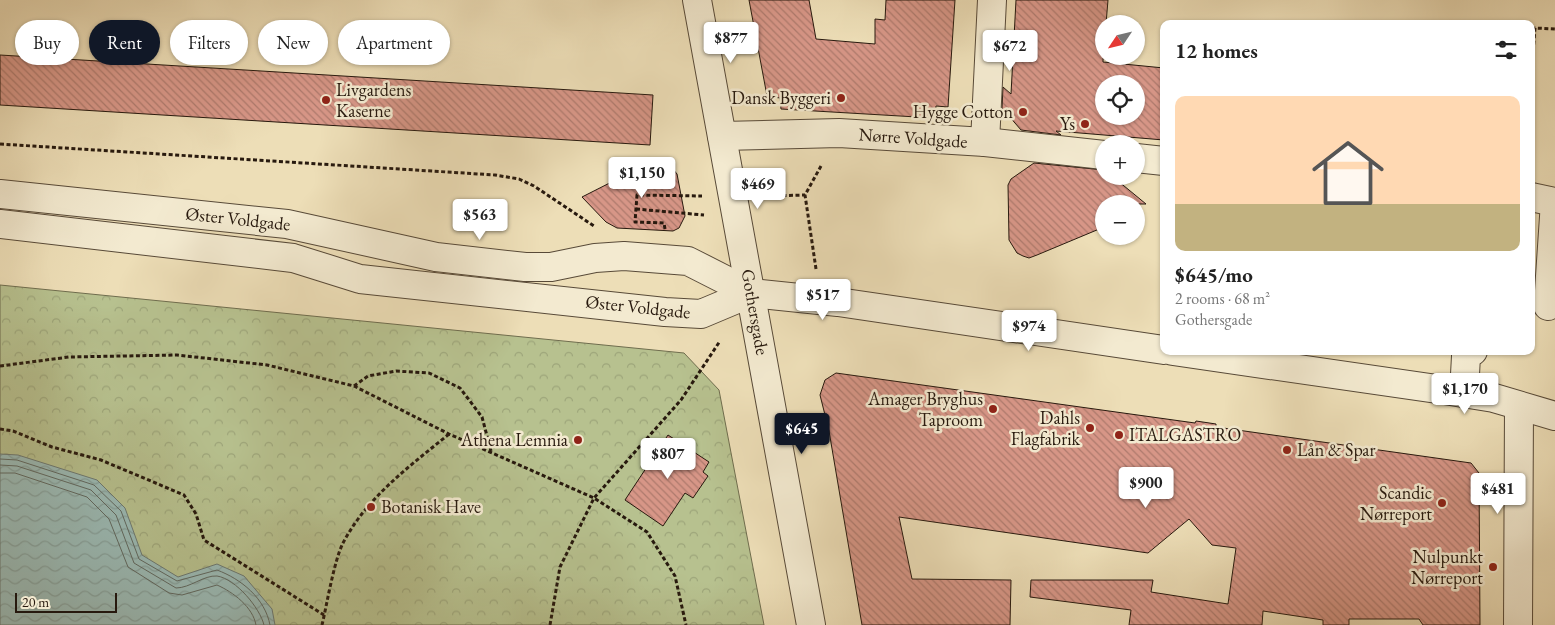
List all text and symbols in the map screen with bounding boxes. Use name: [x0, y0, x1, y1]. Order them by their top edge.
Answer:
north arrow: [1095, 15, 1145, 65]
map controls: [1095, 15, 1145, 245]
chip: Buy: [15, 20, 79, 65]
chip: Rent: [89, 20, 160, 65]
chip: Filters: [170, 20, 248, 65]
chip: New: [258, 20, 328, 65]
chip: Apartment: [338, 20, 450, 65]
pin: $877: [701, 22, 761, 64]
text: $877: [715, 27, 747, 48]
pin: $672: [980, 30, 1040, 72]
text: $672: [994, 35, 1026, 56]
icon: filters: [1492, 36, 1520, 64]
text: 12 homes: [1175, 37, 1258, 64]
button: locate: [1095, 75, 1145, 125]
place label: Livgardens Kaserne: [336, 78, 411, 122]
place label: Dansk Byggeri: [731, 86, 832, 109]
marker: Dansk Byggeri: [835, 92, 847, 104]
marker: Livgardens Kaserne: [320, 94, 332, 106]
place label: Hygge Cotton: [913, 100, 1013, 123]
marker: Hygge Cotton: [1017, 106, 1029, 118]
place label: Ys: [1060, 112, 1075, 135]
marker: Ys: [1079, 118, 1091, 130]
street label: Nørre Voldgade: [858, 122, 968, 153]
icon: home: [1303, 128, 1393, 218]
button: +: [1095, 135, 1145, 185]
pin: $1,150: [601, 156, 683, 199]
text: $1,150: [619, 162, 665, 183]
pin: $469: [728, 168, 788, 210]
text: $469: [742, 173, 774, 194]
button: −: [1095, 195, 1145, 245]
pin: $563: [450, 198, 510, 241]
street label: Øster Voldgade: [184, 202, 292, 235]
text: $563: [464, 204, 496, 225]
text: $645/mo: [1175, 261, 1253, 288]
street label: Gothersgade: [737, 267, 774, 357]
pin: $517: [793, 278, 853, 321]
text: $517: [807, 284, 839, 305]
text: 2 rooms · 68 m²: [1175, 288, 1270, 309]
street label: Øster Voldgade: [584, 290, 692, 323]
text: Gothersgade: [1175, 309, 1252, 330]
pin: $974: [999, 310, 1059, 352]
text: $974: [1013, 315, 1045, 336]
pin: $1,170: [1424, 372, 1506, 415]
text: $1,170: [1442, 378, 1488, 399]
place label: Amager Bryghus Taproom: [867, 387, 983, 431]
marker: Amager Bryghus Taproom: [987, 403, 999, 415]
place label: Dahls Flagfabrik: [1011, 406, 1081, 450]
pin: $645: [772, 412, 832, 455]
text: $645: [786, 418, 818, 439]
marker: Dahls Flagfabrik: [1084, 422, 1096, 434]
place label: ITALGASTRO: [1129, 423, 1241, 446]
place label: Athena Lemnia: [460, 428, 569, 451]
marker: ITALGASTRO: [1113, 429, 1125, 441]
marker: Athena Lemnia: [572, 434, 584, 446]
pin: $807: [638, 438, 698, 480]
place label: Lån & Spar: [1297, 438, 1376, 461]
text: $807: [652, 443, 684, 464]
marker: Lån & Spar: [1281, 444, 1293, 456]
pin: $900: [1116, 466, 1176, 509]
text: $900: [1130, 472, 1162, 493]
pin: $481: [1468, 472, 1528, 515]
text: $481: [1482, 478, 1514, 499]
place label: Scandic Nørreport: [1360, 481, 1432, 525]
place label: Botanisk Have: [381, 495, 481, 518]
marker: Scandic Nørreport: [1436, 497, 1448, 509]
marker: Botanisk Have: [365, 501, 377, 513]
place label: Nulpunkt Nørreport: [1411, 545, 1483, 589]
marker: Nulpunkt Nørreport: [1487, 561, 1499, 573]
scale bar: [15, 590, 118, 613]
text: 20 m: [22, 593, 49, 611]

